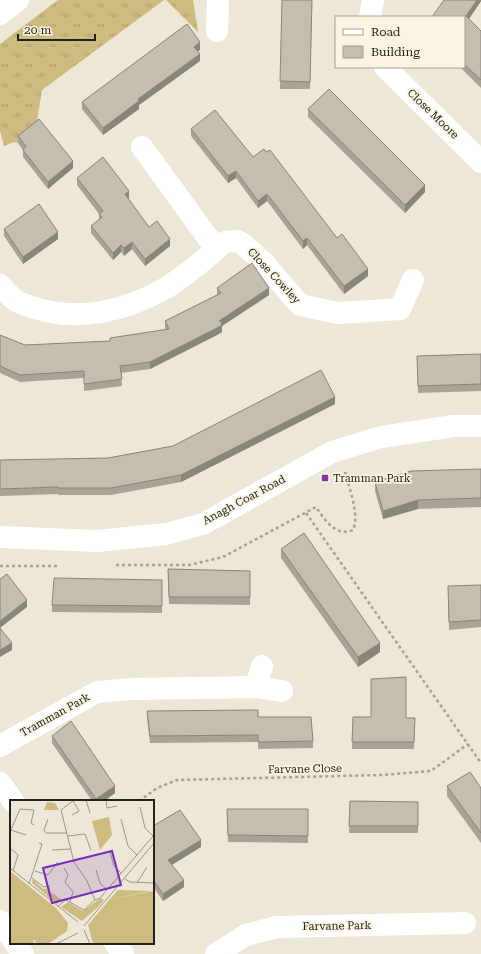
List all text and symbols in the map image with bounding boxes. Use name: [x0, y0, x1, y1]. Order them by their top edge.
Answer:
scale bar: [18, 16, 95, 42]
legend: [335, 16, 465, 68]
text: 20 m: [24, 23, 51, 37]
text: Road: [371, 25, 401, 39]
text: Building: [371, 45, 420, 59]
street label: Close Moore: [405, 86, 461, 142]
street label: Close Cowley: [245, 245, 303, 307]
place label: Tramman Park: [333, 472, 411, 485]
street label: Anagh Coar Road: [200, 473, 288, 527]
marker: Tramman Park: [320, 473, 330, 483]
street label: Tramman Park: [18, 690, 92, 740]
street label: Farvane Close: [268, 762, 342, 776]
inset map: [10, 800, 154, 944]
street label: Farvane Park: [302, 919, 372, 933]

